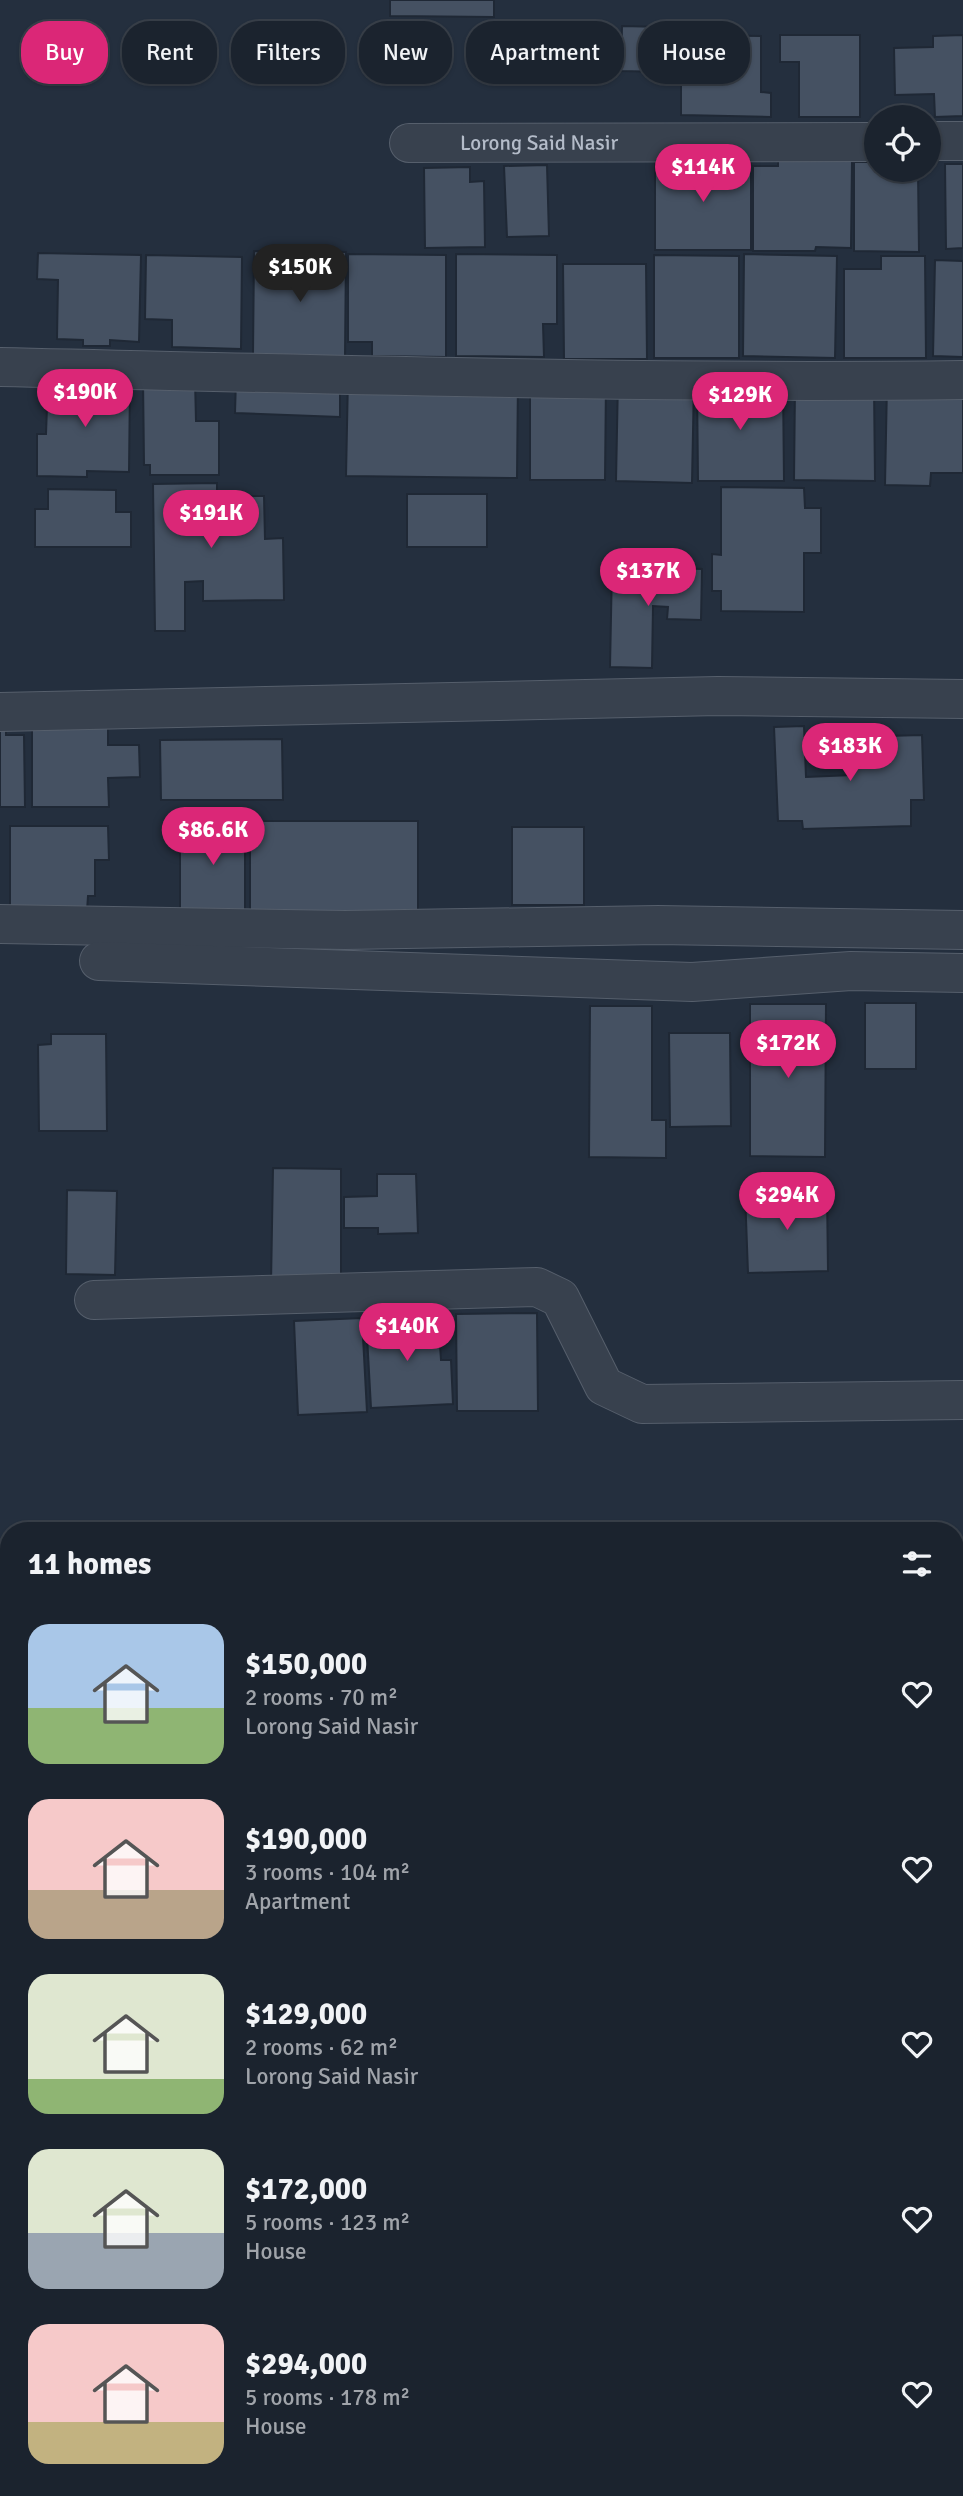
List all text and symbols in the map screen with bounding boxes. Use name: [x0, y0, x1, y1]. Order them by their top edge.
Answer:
chip: Buy: [21, 21, 108, 84]
chip: Rent: [122, 21, 217, 84]
chip: Filters: [231, 21, 345, 84]
chip: New: [359, 21, 452, 84]
chip: Apartment: [466, 21, 624, 84]
chip: House: [638, 21, 750, 84]
map controls: [864, 105, 941, 182]
button: locate: [864, 105, 941, 182]
street label: Lorong Said Nasir: [460, 130, 618, 156]
pin: $114K: [654, 144, 752, 204]
text: $114K: [671, 152, 735, 181]
pin: $150K: [251, 244, 349, 304]
text: $150K: [268, 252, 332, 281]
pin: $190K: [36, 370, 134, 429]
pin: $129K: [691, 372, 789, 432]
text: $190K: [53, 377, 117, 406]
text: $129K: [708, 380, 772, 409]
pin: $191K: [162, 490, 260, 550]
text: $191K: [179, 498, 243, 527]
pin: $137K: [599, 548, 697, 608]
text: $137K: [616, 556, 680, 585]
pin: $183K: [801, 724, 899, 783]
text: $183K: [818, 731, 882, 760]
pin: $86.6K: [156, 808, 270, 867]
text: $86.6K: [178, 815, 248, 844]
pin: $172K: [739, 1020, 837, 1080]
text: $172K: [756, 1028, 820, 1057]
pin: $294K: [738, 1172, 836, 1232]
text: $294K: [755, 1180, 819, 1209]
pin: $140K: [358, 1304, 456, 1363]
text: $140K: [375, 1311, 439, 1340]
icon: filters: [898, 1545, 936, 1583]
text: 11 homes: [28, 1546, 151, 1583]
text: $150,000: [245, 1646, 367, 1683]
icon: home: [84, 1652, 168, 1736]
icon: heart: [898, 1675, 936, 1713]
text: 2 rooms · 70 m²: [245, 1683, 398, 1712]
text: Lorong Said Nasir: [245, 1712, 418, 1741]
text: $190,000: [245, 1821, 367, 1858]
icon: home: [84, 1827, 168, 1911]
icon: heart: [898, 1850, 936, 1888]
text: 3 rooms · 104 m²: [245, 1858, 410, 1887]
text: Apartment: [245, 1887, 350, 1916]
text: $129,000: [245, 1996, 367, 2033]
icon: home: [84, 2002, 168, 2086]
icon: heart: [898, 2025, 936, 2063]
text: 2 rooms · 62 m²: [245, 2033, 398, 2062]
text: Lorong Said Nasir: [245, 2062, 418, 2091]
text: $172,000: [245, 2171, 367, 2208]
icon: home: [84, 2177, 168, 2261]
icon: heart: [898, 2200, 936, 2238]
text: 5 rooms · 123 m²: [245, 2208, 410, 2237]
text: House: [245, 2237, 307, 2266]
text: $294,000: [245, 2346, 367, 2383]
icon: home: [84, 2352, 168, 2436]
icon: heart: [898, 2375, 936, 2413]
text: 5 rooms · 178 m²: [245, 2383, 410, 2412]
text: House: [245, 2412, 307, 2441]

